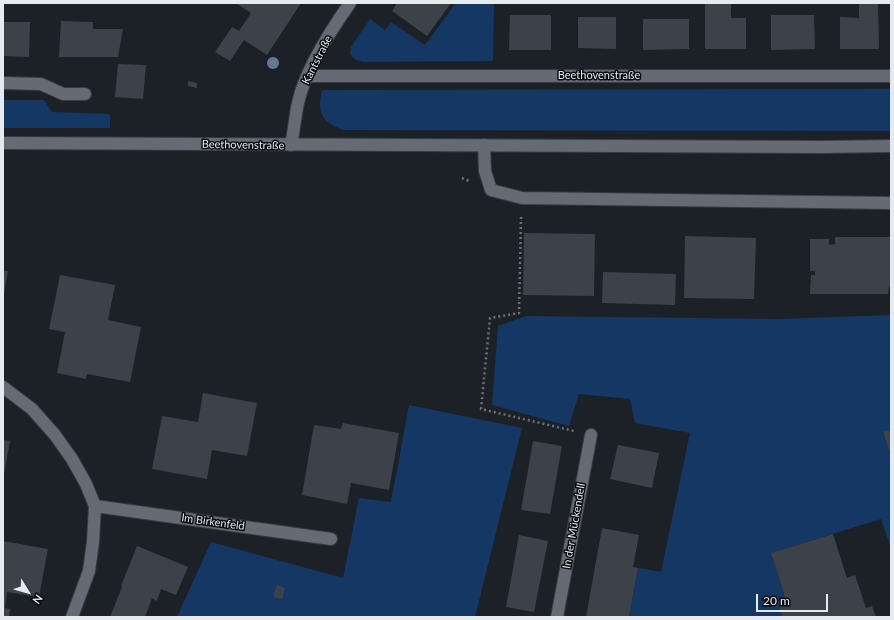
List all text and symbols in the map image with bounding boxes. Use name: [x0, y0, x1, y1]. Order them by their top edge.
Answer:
street label: Kantstraße: [299, 33, 335, 87]
street label: Beethovenstraße: [558, 68, 640, 82]
street label: Beethovenstraße: [202, 138, 284, 152]
street label: In der Mückendell: [560, 482, 588, 570]
street label: Im Birkenfeld: [180, 511, 246, 533]
north arrow: [8, 572, 48, 612]
scale bar: [758, 586, 830, 612]
text: N: [30, 592, 46, 607]
text: 20 m: [763, 593, 790, 608]

